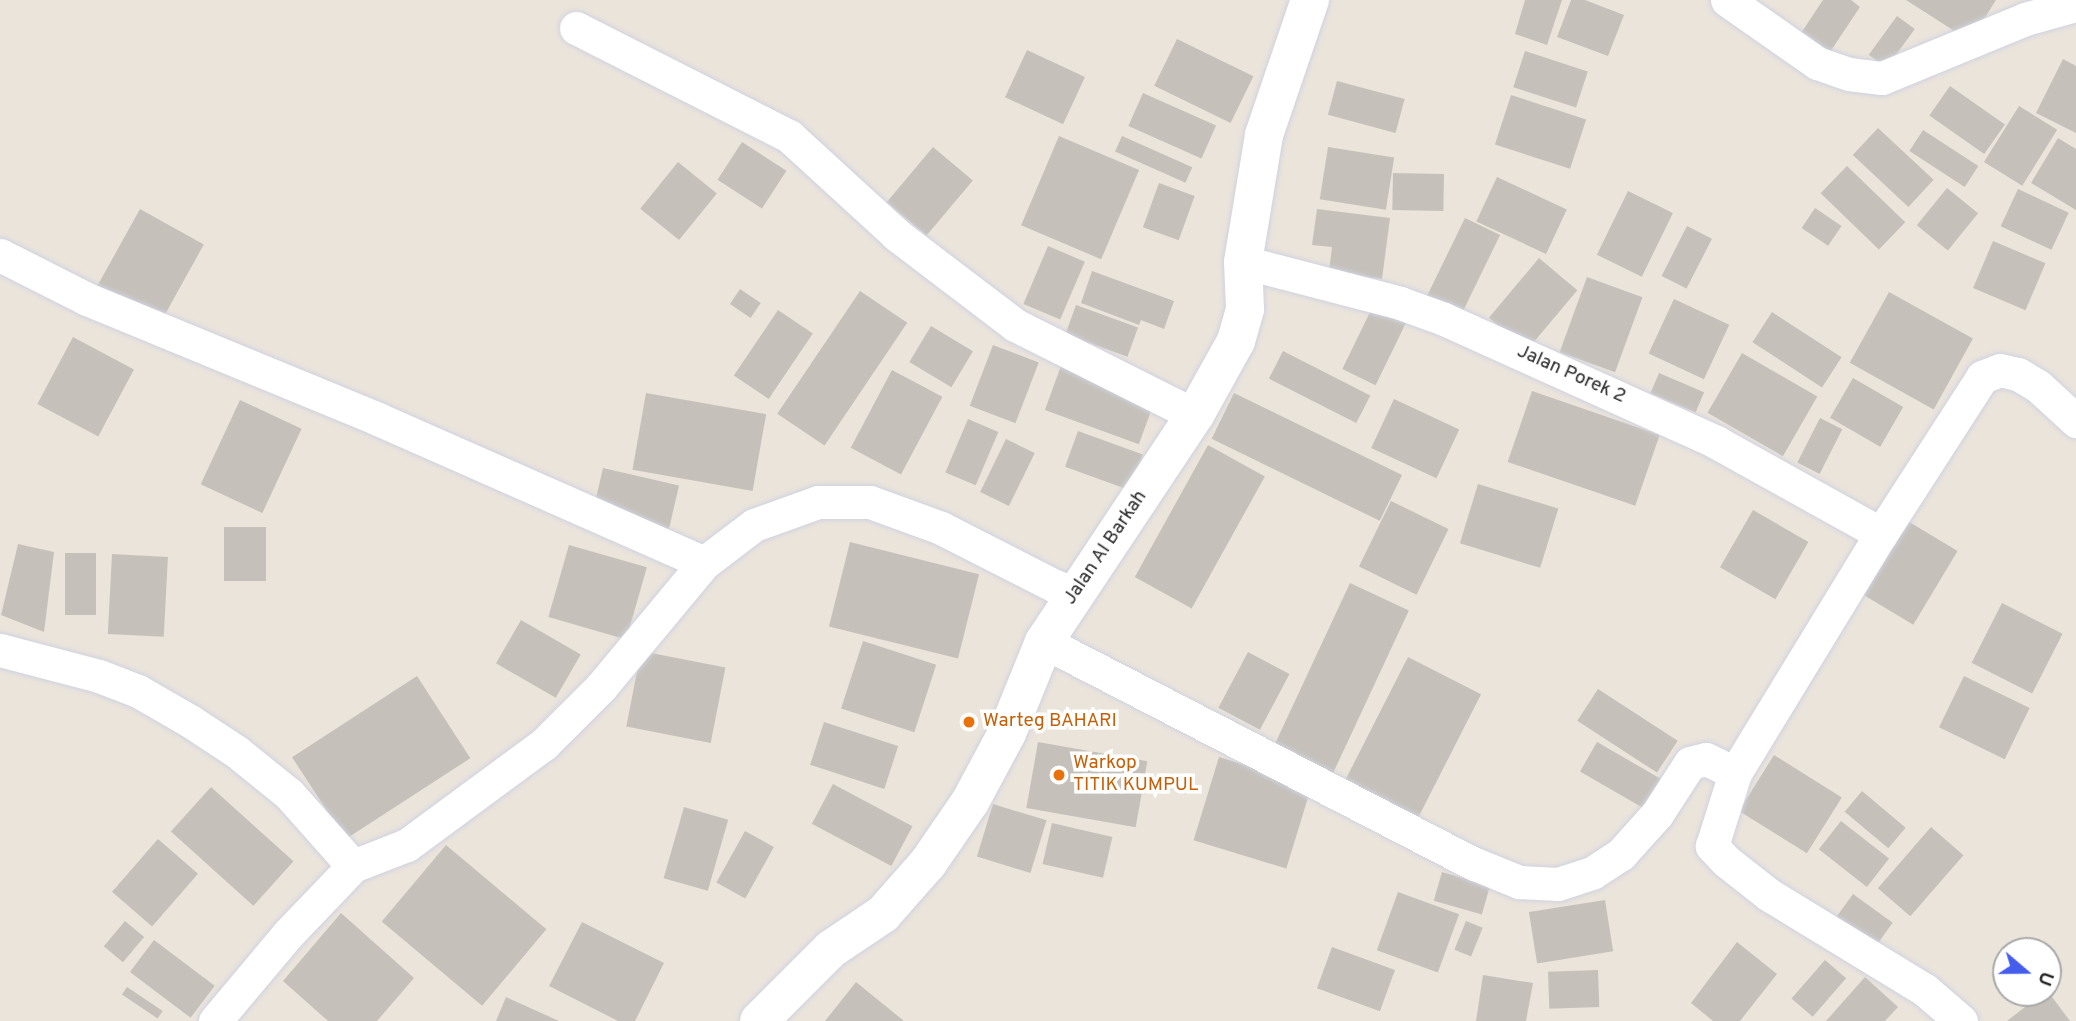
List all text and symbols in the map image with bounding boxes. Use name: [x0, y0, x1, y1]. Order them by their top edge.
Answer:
street label: Jalan Porek 2: [1513, 341, 1629, 409]
street label: Jalan Al Barkah: [1059, 486, 1153, 610]
place label: Warteg BAHARI: [983, 711, 1117, 733]
marker: Warteg BAHARI: [961, 714, 977, 730]
place label: Warkop TITIK KUMPUL: [1073, 753, 1199, 797]
marker: Warkop TITIK KUMPUL: [1051, 767, 1067, 783]
north arrow: [1992, 937, 2062, 1007]
text: U: [2031, 968, 2058, 989]

